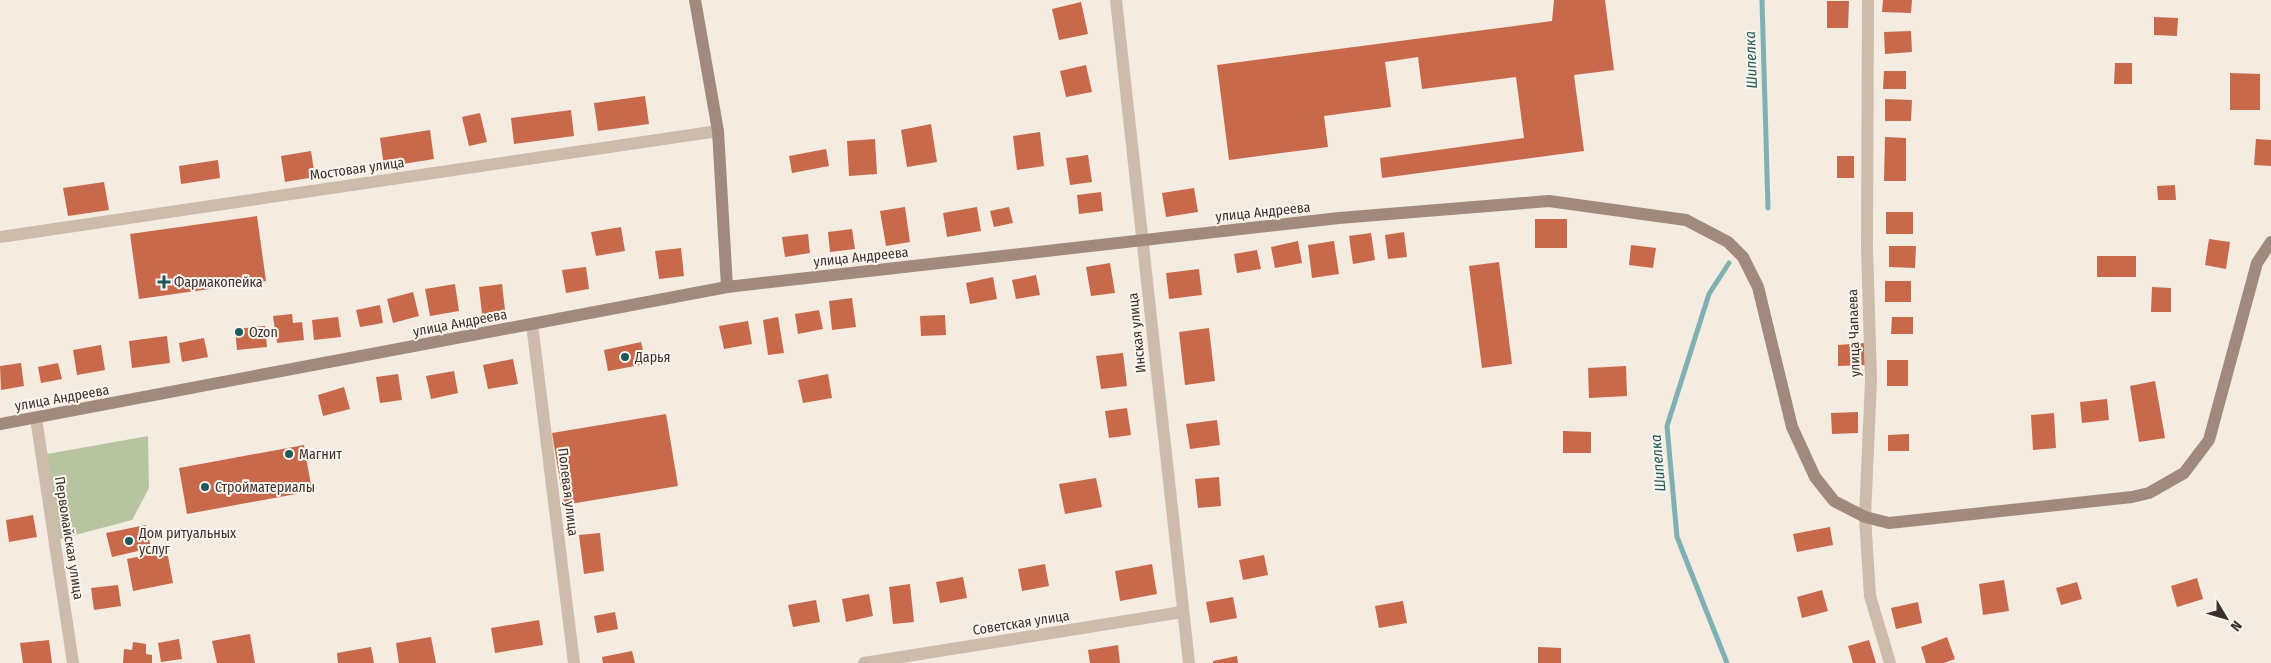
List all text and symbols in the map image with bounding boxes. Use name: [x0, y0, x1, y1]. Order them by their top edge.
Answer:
water label: Шипелка: [1741, 31, 1761, 89]
street label: Мостовая улица: [309, 154, 405, 184]
street label: улица Андреева: [1215, 199, 1311, 225]
street label: улица Андреева: [813, 244, 909, 270]
place label: Фармакопейка: [174, 274, 263, 291]
marker: Фармакопейка: [158, 276, 170, 288]
street label: улица Чапаева: [1844, 289, 1864, 377]
street label: Инская улица: [1124, 292, 1150, 374]
street label: улица Андреева: [412, 306, 509, 340]
place label: Ozon: [249, 324, 278, 341]
marker: Ozon: [233, 326, 245, 338]
place label: Дарья: [634, 349, 671, 366]
marker: Дарья: [619, 351, 631, 363]
street label: улица Андреева: [14, 381, 111, 415]
water label: Шипелка: [1647, 433, 1669, 492]
place label: Магнит: [299, 446, 342, 463]
street label: Полевая улица: [554, 447, 582, 537]
marker: Магнит: [283, 448, 295, 460]
street label: Первомайская улица: [51, 475, 87, 601]
place label: Стройматериалы: [215, 479, 315, 496]
marker: Стройматериалы: [199, 481, 211, 493]
place label: Дом ритуальных услуг: [138, 525, 237, 558]
marker: Дом ритуальных услуг: [123, 535, 135, 547]
north arrow: [2201, 593, 2251, 643]
street label: Советская улица: [971, 607, 1071, 639]
text: N: [2227, 617, 2245, 634]

